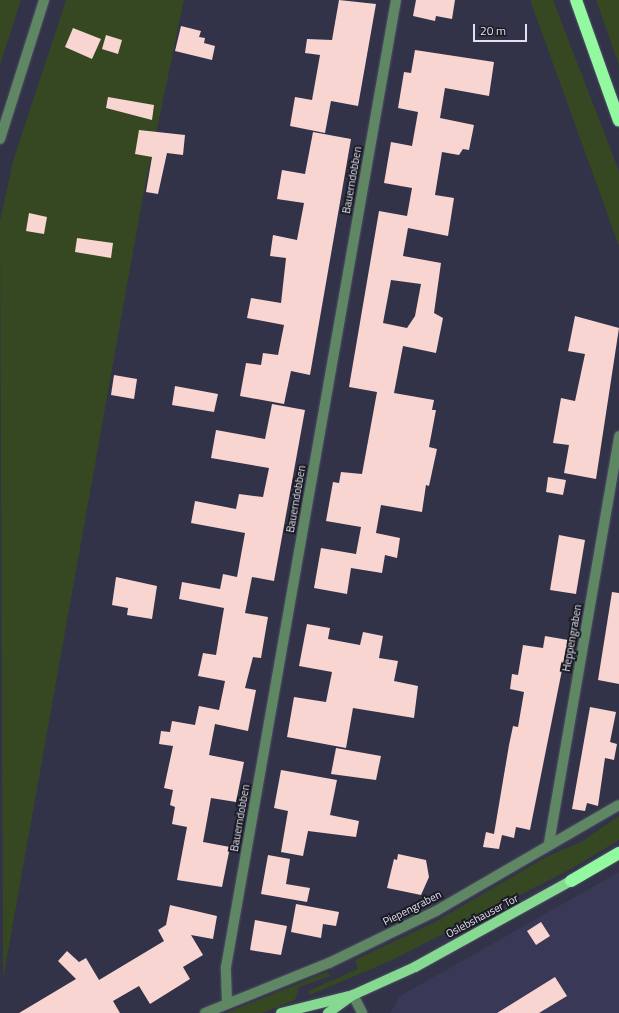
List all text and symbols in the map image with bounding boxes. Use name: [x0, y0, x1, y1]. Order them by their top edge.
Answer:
scale bar: [475, 16, 529, 42]
text: 20 m: [480, 21, 506, 40]
street label: Bauerndobben: [340, 145, 364, 215]
street label: Bauerndobben: [284, 464, 308, 534]
street label: Heppengraben: [560, 603, 584, 673]
street label: Bauerndobben: [228, 783, 252, 853]
street label: Piepengraben: [381, 888, 443, 928]
street label: Oslebshauser Tor: [444, 891, 520, 941]

